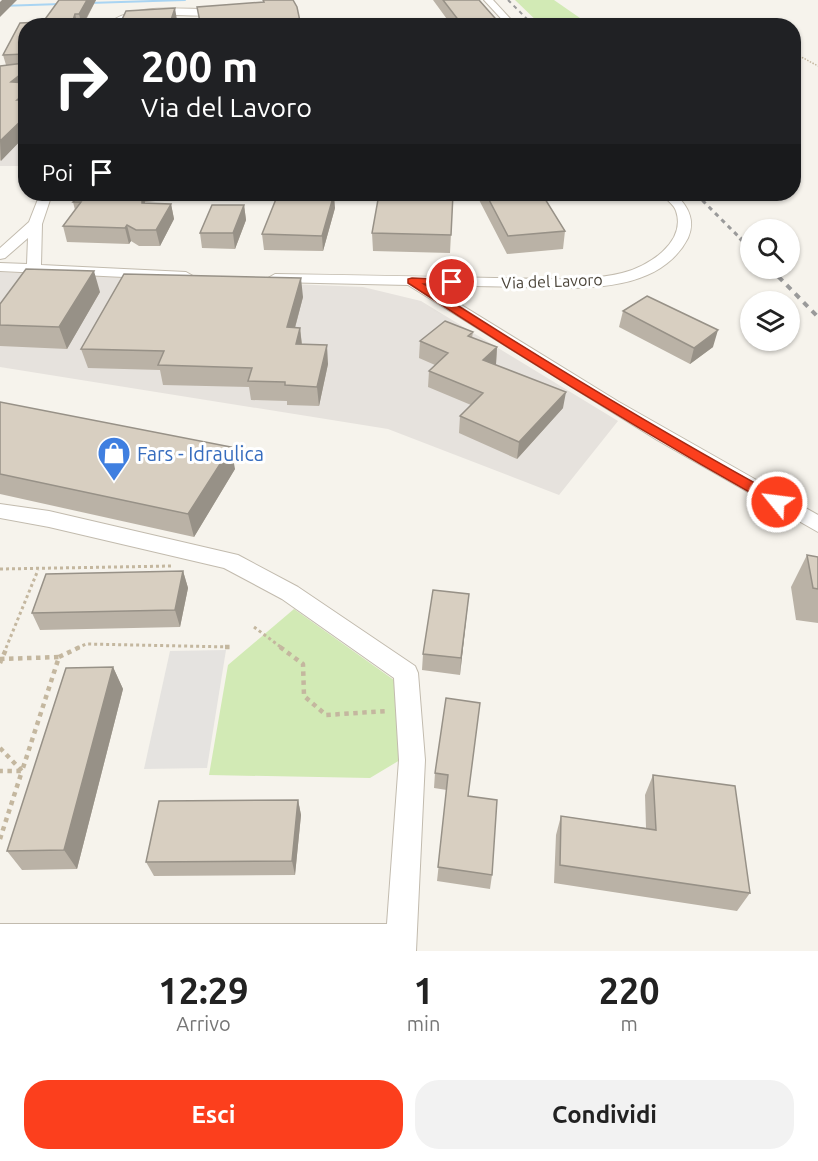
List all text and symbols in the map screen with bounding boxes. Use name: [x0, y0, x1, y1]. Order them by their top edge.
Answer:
icon: right: [42, 42, 120, 120]
text: 200 m: [141, 43, 258, 90]
text: Via del Lavoro: [141, 92, 312, 122]
icon: arrive: [85, 156, 118, 189]
text: Poi: [42, 160, 73, 185]
map controls: [740, 219, 800, 351]
button: search: [740, 219, 800, 279]
pin: [426, 256, 477, 307]
icon: arrive: [435, 265, 468, 298]
street label: Via del Lavoro: [501, 270, 603, 292]
button: layers: [740, 291, 800, 351]
shop icon: Fars - Idraulica: [96, 435, 132, 482]
place label: Fars - Idraulica: [137, 442, 264, 465]
position arrow: [745, 470, 809, 534]
text: 12:29: [158, 970, 248, 1011]
text: 1: [413, 970, 434, 1011]
text: 220: [599, 970, 660, 1011]
text: Arrivo: [176, 1012, 231, 1035]
text: min: [407, 1012, 440, 1035]
text: m: [621, 1012, 638, 1035]
button: Esci: [24, 1080, 403, 1149]
button: Condividi: [415, 1080, 794, 1149]

